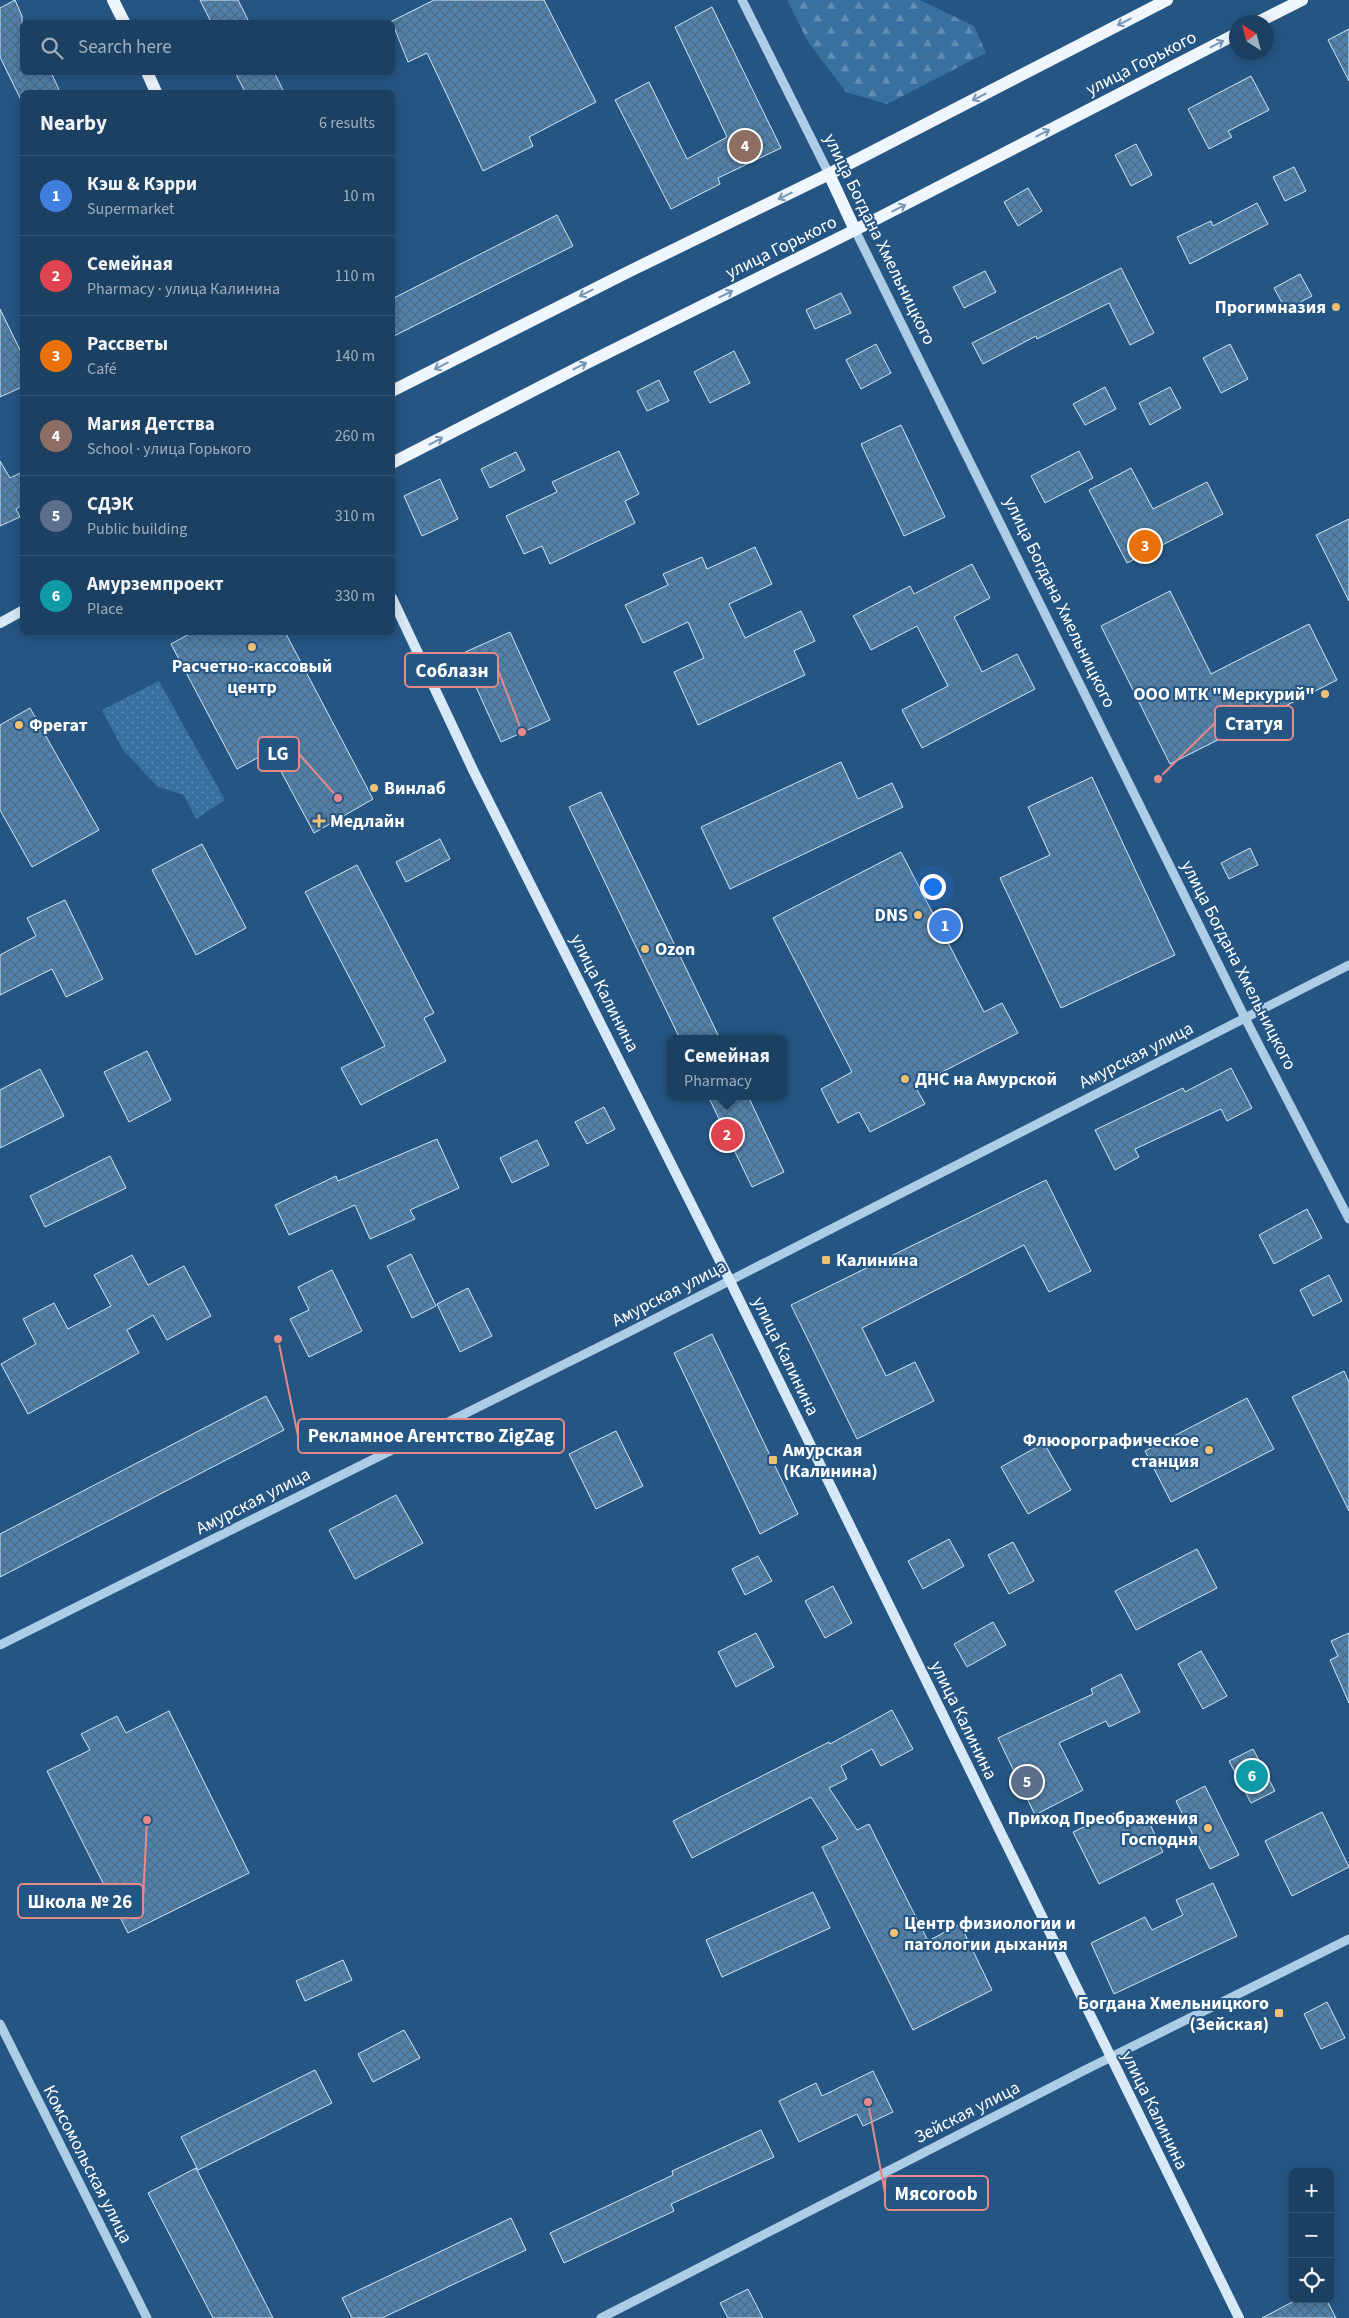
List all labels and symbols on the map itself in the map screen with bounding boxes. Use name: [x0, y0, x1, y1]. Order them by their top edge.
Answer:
north arrow: [1229, 15, 1274, 60]
one-way arrow: [1116, 17, 1131, 27]
street label: улица Горького: [1082, 25, 1201, 102]
one-way arrow: [1209, 39, 1224, 48]
one-way arrow: [972, 93, 987, 102]
pin: 4: [729, 127, 761, 165]
one-way arrow: [1035, 128, 1050, 137]
street label: улица Богдана Хмельницкого: [817, 129, 942, 349]
one-way arrow: [778, 191, 793, 201]
one-way arrow: [891, 202, 905, 212]
street label: улица Горького: [721, 210, 841, 285]
one-way arrow: [579, 288, 594, 298]
one-way arrow: [718, 289, 733, 298]
place label: Прогимназия: [1215, 295, 1326, 320]
marker: Прогимназия: [1330, 301, 1342, 313]
one-way arrow: [572, 361, 587, 370]
one-way arrow: [434, 362, 449, 372]
one-way arrow: [428, 436, 443, 446]
street label: улица Богдана Хмельницкого: [997, 492, 1122, 712]
pin: 3: [1129, 527, 1161, 565]
marker: Расчетно-кассовый центр: [246, 641, 258, 653]
callout: Соблазн: [405, 653, 498, 687]
place label: Расчетно-кассовый центр: [172, 654, 332, 700]
text: Соблазн: [415, 658, 489, 685]
place label: ООО МТК "Меркурий": [1133, 682, 1315, 707]
marker: ООО МТК "Меркурий": [1319, 688, 1331, 700]
callout: Статуя: [1215, 706, 1293, 740]
text: Статуя: [1225, 711, 1283, 738]
place label: Фрегат: [29, 713, 88, 738]
marker: Фрегат: [13, 719, 25, 731]
callout: LG: [258, 737, 299, 771]
text: LG: [267, 741, 289, 768]
place label: Винлаб: [384, 776, 446, 801]
marker: Винлаб: [368, 782, 380, 794]
place label: Медлайн: [330, 809, 405, 834]
marker: Медлайн: [312, 814, 326, 828]
street label: улица Богдана Хмельницкого: [1175, 856, 1302, 1074]
your location: [920, 874, 946, 900]
place label: DNS: [875, 903, 908, 928]
pin: 1: [929, 907, 961, 945]
marker: DNS: [912, 909, 924, 921]
street label: улица Калинина: [564, 930, 645, 1057]
place label: Ozon: [655, 937, 695, 962]
marker: Ozon: [639, 943, 651, 955]
street label: Амурская улица: [1075, 1016, 1198, 1095]
place label: ДНС на Амурской: [915, 1067, 1057, 1092]
marker: ДНС на Амурской: [899, 1073, 911, 1085]
pin: 2: [711, 1116, 743, 1154]
place label: Калинина: [836, 1248, 918, 1273]
street label: Амурская улица: [608, 1254, 731, 1333]
marker: Калинина: [820, 1254, 832, 1266]
street label: улица Калинина: [746, 1293, 825, 1420]
callout: Рекламное Агентство ZigZag: [298, 1419, 564, 1453]
text: Рекламное Агентство ZigZag: [308, 1423, 554, 1450]
place label: Флюорографическое станция: [1023, 1428, 1199, 1474]
place label: Амурская (Калинина): [782, 1438, 878, 1484]
marker: Флюорографическое станция: [1203, 1444, 1215, 1456]
marker: Амурская (Калинина): [767, 1454, 779, 1466]
street label: Амурская улица: [192, 1462, 315, 1541]
street label: улица Калинина: [924, 1657, 1003, 1784]
pin: 6: [1236, 1757, 1268, 1795]
pin: 5: [1011, 1763, 1043, 1801]
place label: Приход Преображения Господня: [1008, 1806, 1198, 1852]
marker: Приход Преображения Господня: [1202, 1822, 1214, 1834]
callout: Школа № 26: [18, 1884, 143, 1918]
text: Школа № 26: [28, 1889, 132, 1916]
place label: Центр физиологии и патологии дыхания: [904, 1911, 1076, 1957]
marker: Центр физиологии и патологии дыхания: [888, 1927, 900, 1939]
place label: Богдана Хмельницкого (Зейская): [1078, 1991, 1269, 2037]
marker: Богдана Хмельницкого (Зейская): [1273, 2007, 1285, 2019]
street label: улица Калинина: [1115, 2047, 1194, 2174]
street label: Зейская улица: [910, 2075, 1024, 2150]
street label: Комсомольская улица: [37, 2081, 138, 2248]
callout: Мясоroob: [885, 2176, 988, 2210]
text: Мясоroob: [894, 2181, 978, 2208]

